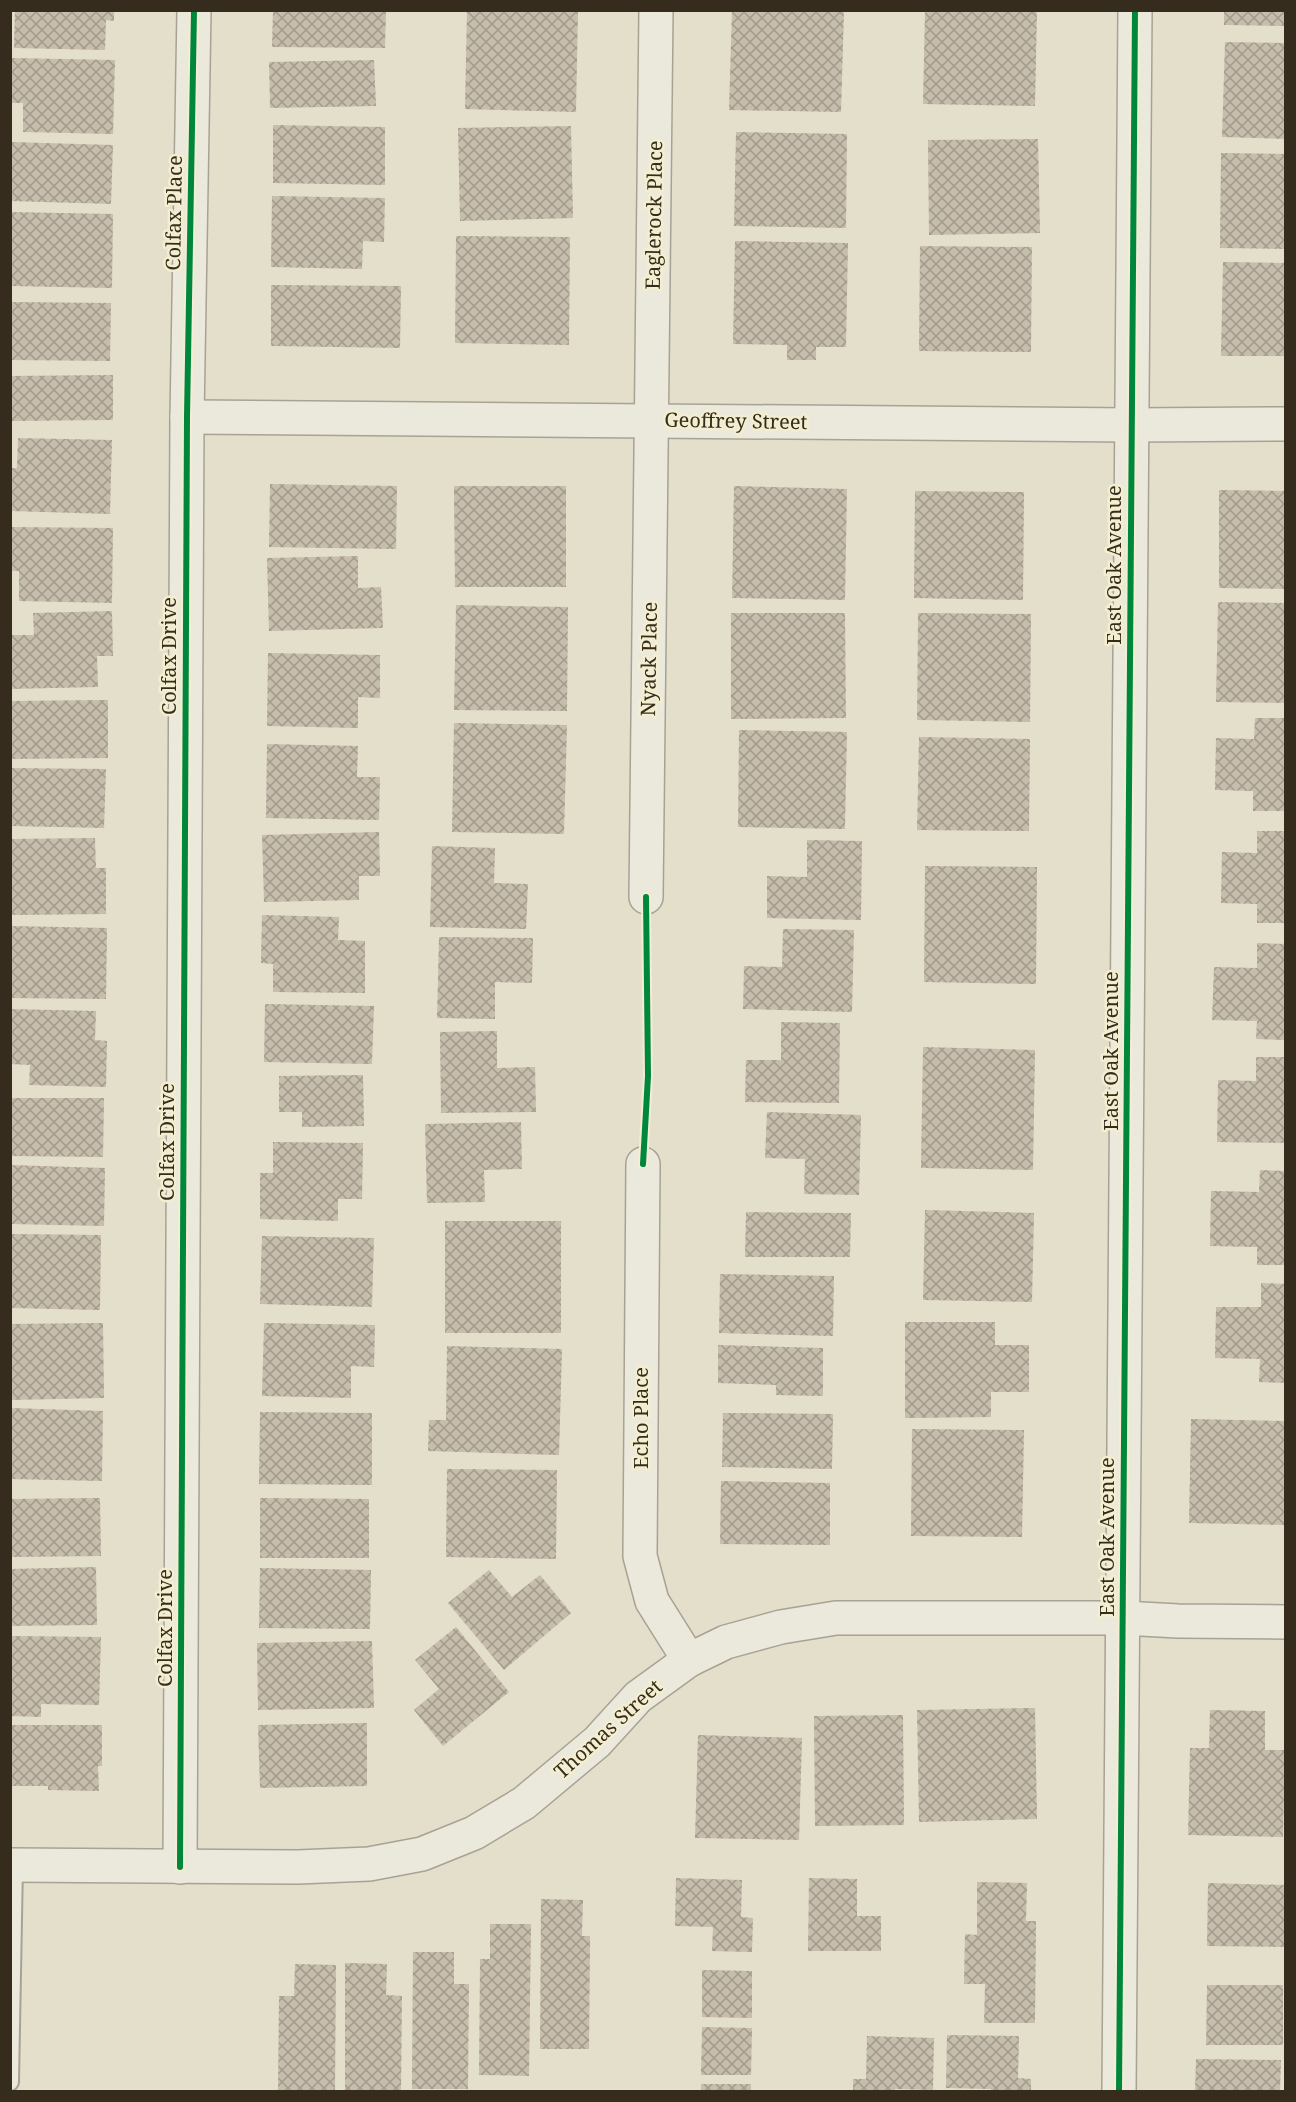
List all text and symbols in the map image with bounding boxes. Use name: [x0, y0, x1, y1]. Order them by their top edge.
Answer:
street label: Eaglerock Place: [639, 140, 668, 290]
street label: Colfax Place: [159, 155, 188, 271]
street label: Geoffrey Street: [664, 406, 808, 435]
street label: East Oak Avenue: [1100, 485, 1127, 645]
street label: Colfax Drive: [155, 597, 182, 715]
street label: Nyack Place: [634, 601, 663, 717]
street label: East Oak Avenue: [1097, 971, 1124, 1131]
street label: Colfax Drive: [153, 1083, 180, 1201]
street label: Echo Place: [627, 1367, 654, 1469]
street label: East Oak Avenue: [1093, 1457, 1120, 1617]
street label: Colfax Drive: [151, 1569, 178, 1687]
street label: Thomas Street: [548, 1673, 667, 1784]

